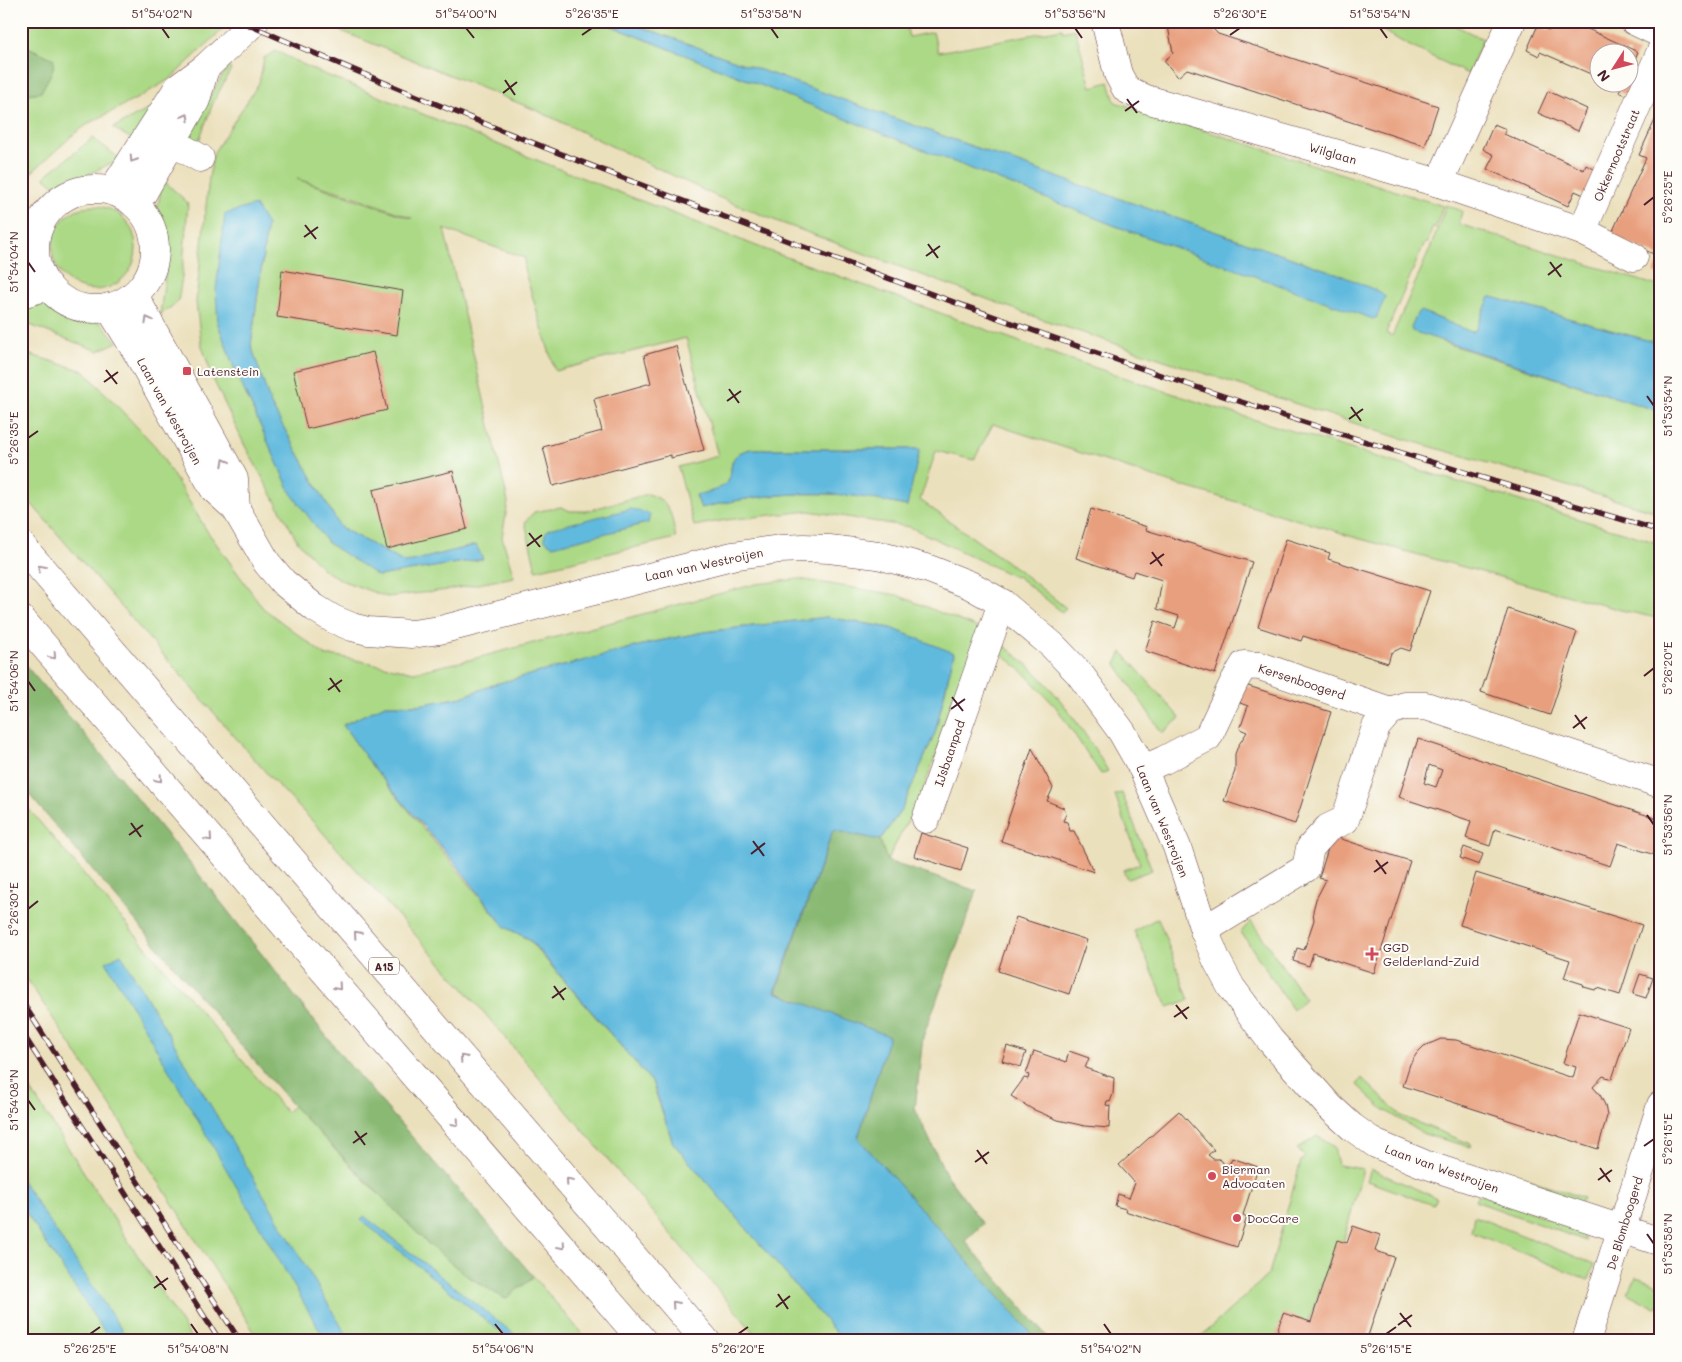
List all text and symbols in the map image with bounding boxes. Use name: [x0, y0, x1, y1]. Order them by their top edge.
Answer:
text: 51°54'02"N: [132, 5, 192, 21]
text: 51°54'00"N: [435, 5, 497, 21]
text: 5°26'35"E: [565, 5, 619, 21]
text: 51°53'58"N: [740, 5, 802, 21]
text: 51°53'56"N: [1045, 5, 1106, 21]
text: 5°26'30"E: [1213, 5, 1267, 21]
text: 51°53'54"N: [1350, 5, 1410, 21]
north arrow: [1590, 42, 1640, 92]
text: N: [1592, 66, 1614, 86]
street label: Okkernootstraat: [1589, 106, 1643, 204]
one-way arrow: [180, 113, 190, 122]
street label: Wilglaan: [1307, 139, 1359, 167]
one-way arrow: [129, 154, 139, 163]
text: 5°26'25"E: [1659, 170, 1675, 224]
text: 51°54'04"N: [5, 231, 21, 293]
one-way arrow: [144, 316, 154, 325]
street label: Laan van Westroijen: [134, 355, 206, 467]
place label: Latenstein: [197, 363, 259, 379]
marker: Latenstein: [181, 365, 193, 377]
text: 51°53'54"N: [1659, 376, 1675, 436]
text: 5°26'35"E: [5, 411, 21, 465]
one-way arrow: [221, 459, 231, 468]
street label: Laan van Westroijen: [644, 544, 764, 584]
one-way arrow: [38, 565, 47, 574]
text: 5°26'20"E: [1659, 641, 1675, 695]
text: 51°54'06"N: [5, 650, 21, 712]
one-way arrow: [47, 651, 56, 660]
street label: Kersenboogerd: [1256, 659, 1348, 703]
street label: IJsbaanpad: [930, 717, 968, 788]
street label: Laan van Westroijen: [1133, 762, 1193, 880]
one-way arrow: [154, 774, 163, 783]
text: 51°53'56"N: [1659, 795, 1675, 856]
one-way arrow: [204, 832, 213, 841]
text: 5°26'30"E: [5, 882, 21, 936]
one-way arrow: [353, 931, 362, 940]
place label: GGD Gelderland-Zuid: [1383, 939, 1480, 969]
marker: GGD Gelderland-Zuid: [1365, 947, 1379, 961]
road number: A15: [369, 958, 399, 974]
one-way arrow: [333, 981, 341, 990]
one-way arrow: [459, 1054, 468, 1063]
text: 51°54'08"N: [5, 1069, 21, 1131]
text: 5°26'15"E: [1659, 1113, 1675, 1165]
one-way arrow: [450, 1118, 459, 1127]
street label: Laan van Westroijen: [1383, 1140, 1501, 1196]
place label: Bierman Advocaten: [1222, 1161, 1285, 1191]
marker: Bierman Advocaten: [1206, 1170, 1218, 1182]
street label: De Blomboogerd: [1602, 1174, 1646, 1272]
one-way arrow: [565, 1177, 574, 1186]
place label: DocCare: [1247, 1210, 1299, 1226]
marker: DocCare: [1231, 1212, 1243, 1224]
text: 51°53'58"N: [1659, 1213, 1675, 1275]
one-way arrow: [556, 1241, 565, 1250]
one-way arrow: [671, 1300, 680, 1309]
text: 5°26'25"E: [64, 1340, 117, 1356]
text: 51°54'08"N: [167, 1340, 229, 1356]
text: 51°54'06"N: [472, 1340, 534, 1356]
text: 5°26'20"E: [711, 1340, 765, 1356]
text: 51°54'02"N: [1081, 1340, 1141, 1356]
text: 5°26'15"E: [1360, 1340, 1412, 1356]

